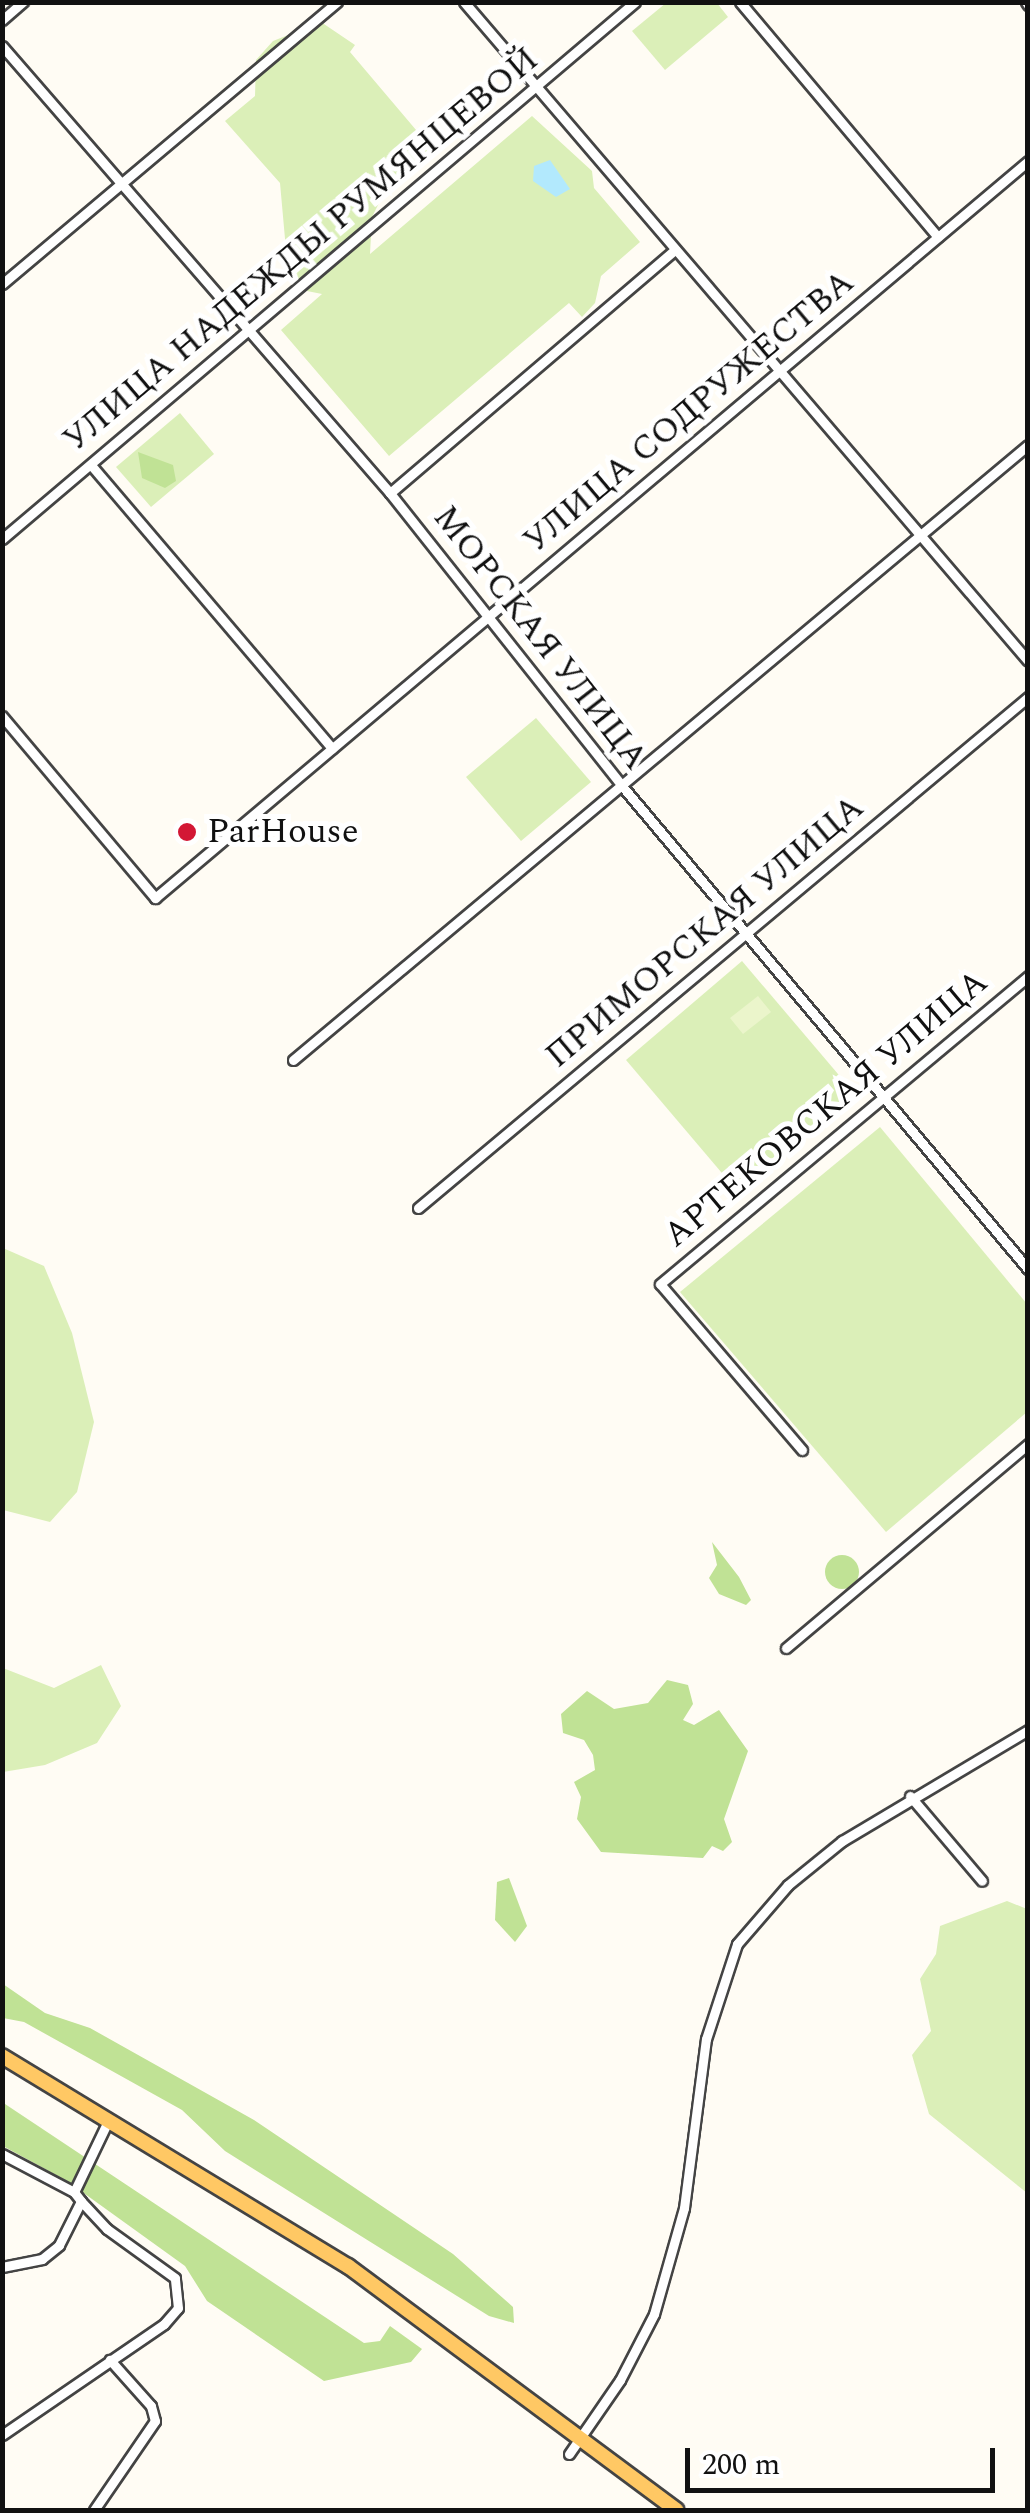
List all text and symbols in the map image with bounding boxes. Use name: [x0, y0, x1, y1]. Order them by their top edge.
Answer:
street label: УЛИЦА НАДЕЖДЫ РУМЯНЦЕВОЙ: [55, 39, 547, 461]
street label: УЛИЦА СОДРУЖЕСТВА: [515, 261, 863, 563]
street label: МОРСКАЯ УЛИЦА: [424, 497, 656, 779]
street label: ПРИМОРСКАЯ УЛИЦА: [537, 787, 873, 1077]
place label: ParHouse: [207, 811, 359, 853]
marker: ParHouse: [176, 821, 198, 843]
street label: АРТЕКОВСКАЯ УЛИЦА: [655, 961, 997, 1257]
scale bar: [690, 2428, 1000, 2490]
text: 200 m: [702, 2442, 780, 2488]

